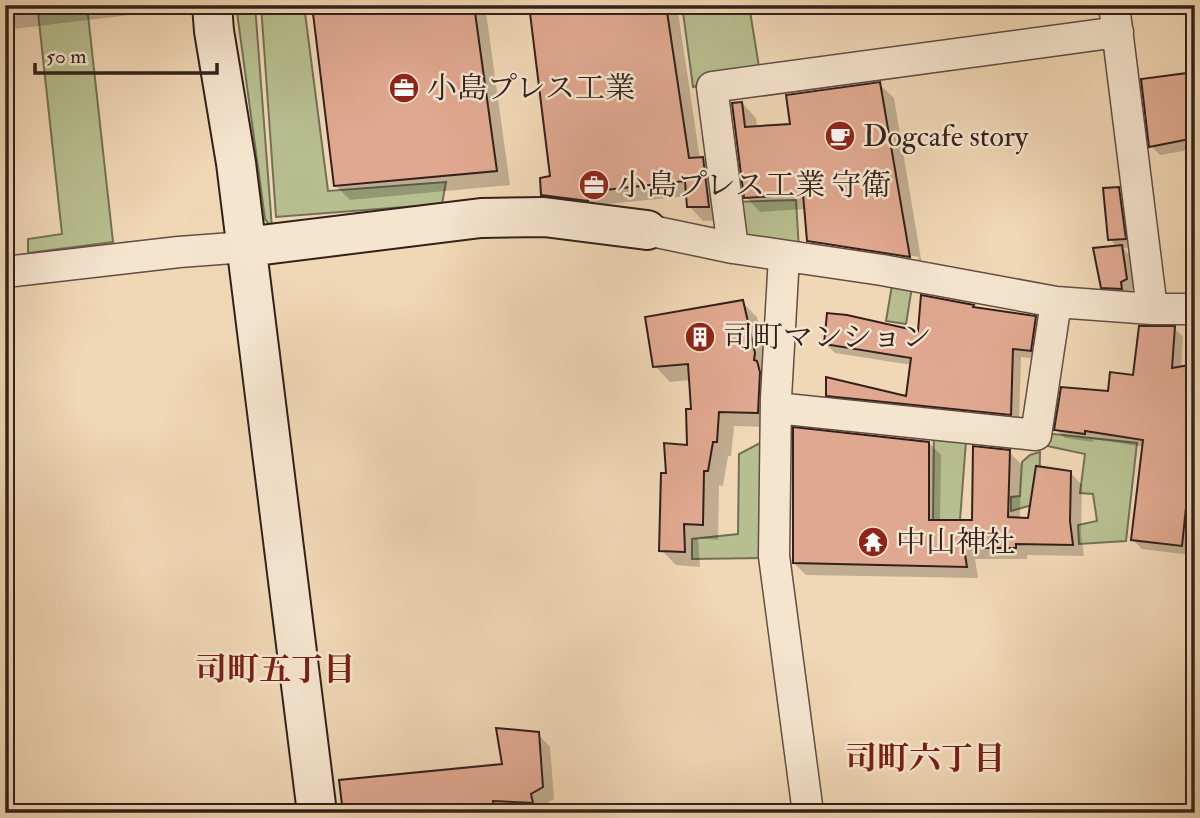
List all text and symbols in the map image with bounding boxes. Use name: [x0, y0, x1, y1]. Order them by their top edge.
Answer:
scale bar: [35, 32, 217, 76]
text: 50 m: [46, 43, 87, 70]
place label: 小島プレス工業: [427, 70, 635, 107]
office icon: 小島プレス工業: [387, 71, 421, 105]
place label: Dogcafe story: [863, 118, 1029, 155]
cafe icon: Dogcafe story: [823, 119, 857, 153]
place label: 小島プレス工業 守衛: [617, 167, 891, 204]
office icon: 小島プレス工業 守衛: [577, 168, 611, 202]
place label: 司町マンション: [723, 319, 932, 356]
building icon: 司町マンション: [683, 320, 717, 354]
place label: 中山神社: [896, 524, 1016, 561]
temple icon: 中山神社: [856, 525, 890, 559]
district label: 司町五丁目: [195, 650, 355, 690]
district label: 司町六丁目: [845, 739, 1005, 779]

